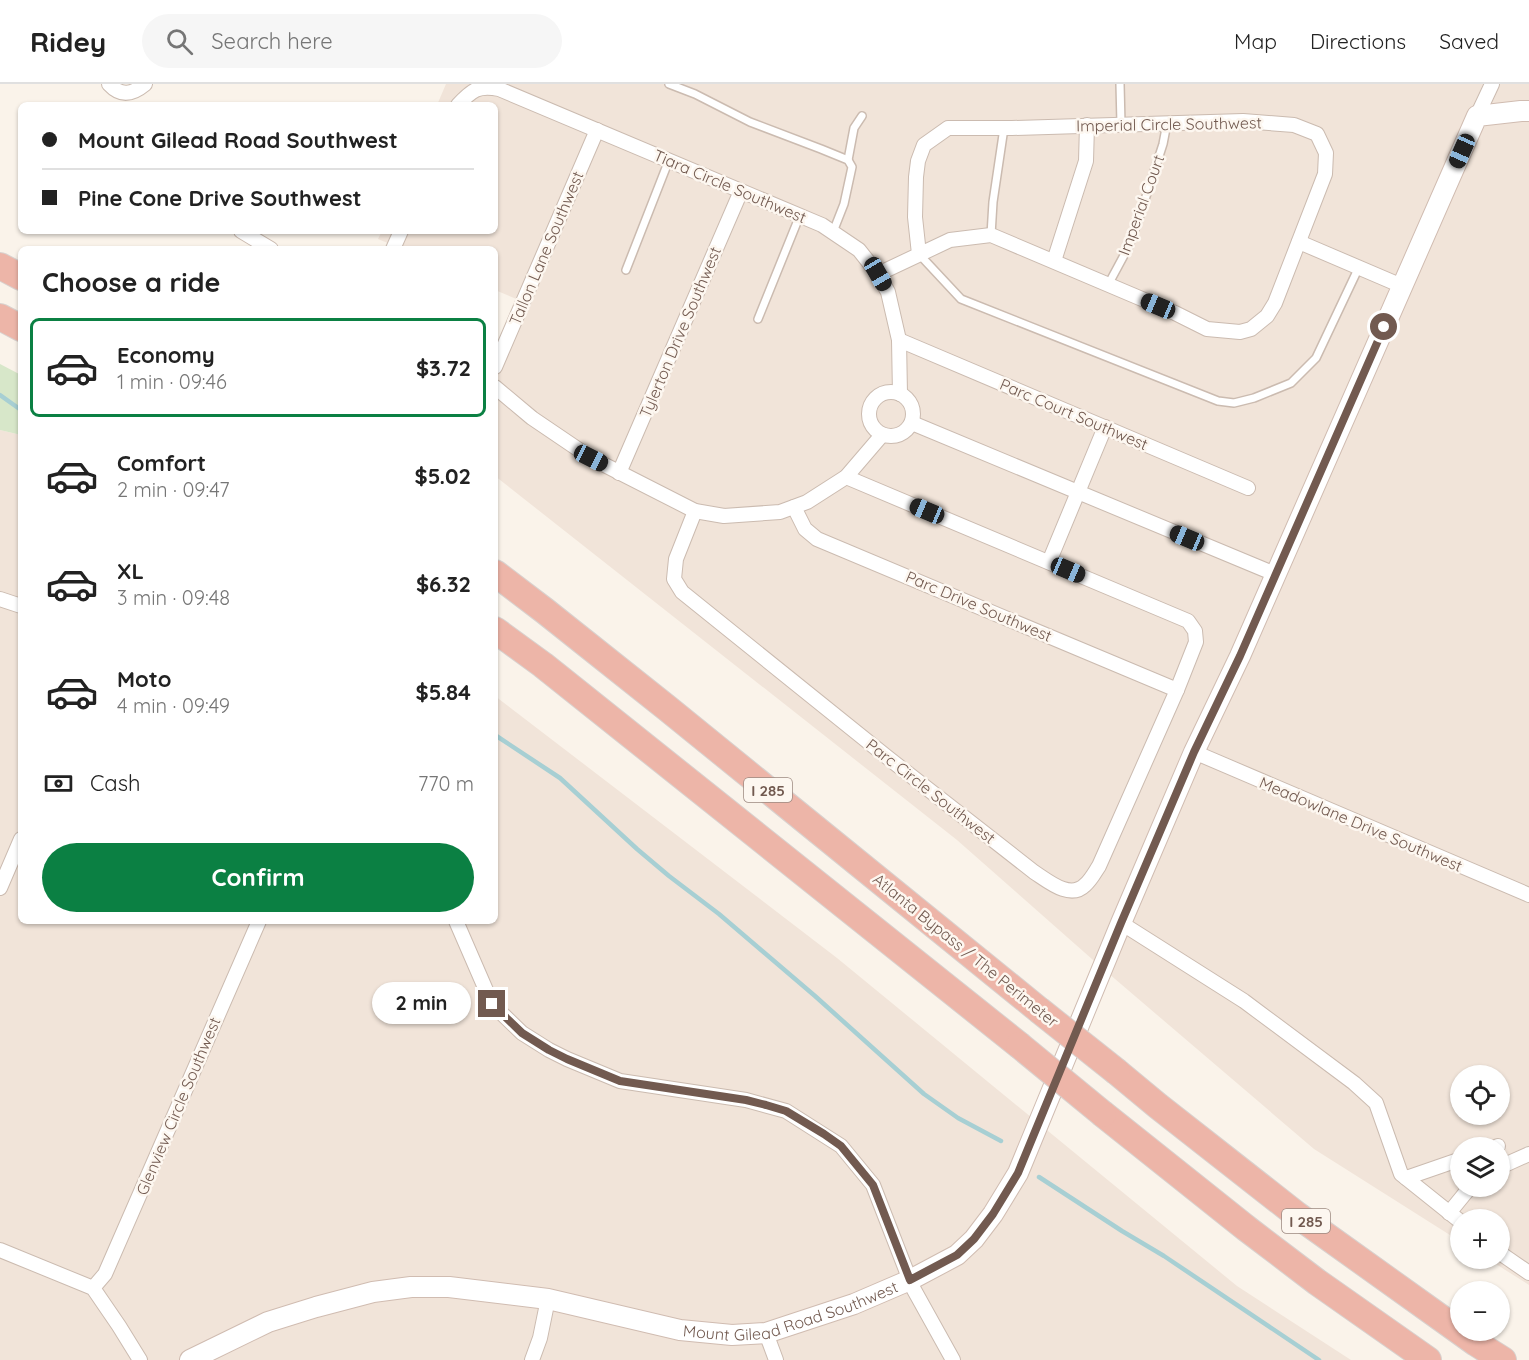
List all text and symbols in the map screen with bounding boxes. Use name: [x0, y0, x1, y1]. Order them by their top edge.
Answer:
search box: [142, 14, 562, 68]
text: Ridey: [30, 24, 106, 59]
icon: search: [163, 25, 196, 58]
text: Search here: [211, 27, 333, 55]
text: Map: [1234, 28, 1277, 54]
text: Directions: [1310, 28, 1406, 54]
text: Saved: [1439, 28, 1499, 54]
street label: Imperial Circle Southwest: [1076, 112, 1262, 136]
text: Mount Gilead Road Southwest: [78, 126, 398, 154]
car: [1446, 131, 1478, 171]
street label: Tiara Circle Southwest: [651, 145, 809, 227]
street label: Imperial Court: [1114, 152, 1168, 258]
street label: Tallon Lane Southwest: [504, 168, 588, 328]
text: Pine Cone Drive Southwest: [78, 184, 362, 212]
street label: Tylerton Drive Southwest: [635, 244, 725, 420]
car: [861, 254, 895, 294]
text: Choose a ride: [42, 265, 220, 299]
car: [1138, 291, 1178, 321]
route start: [1370, 313, 1397, 340]
icon: car: [45, 341, 99, 395]
text: Economy: [117, 341, 215, 369]
text: $3.72: [416, 354, 471, 382]
text: 1 min · 09:46: [117, 369, 227, 394]
street label: Parc Court Southwest: [997, 374, 1151, 454]
car: [571, 442, 611, 474]
icon: car: [45, 449, 99, 503]
text: Comfort: [117, 449, 206, 477]
text: $5.02: [415, 462, 471, 490]
text: 2 min · 09:47: [117, 477, 229, 502]
car: [907, 496, 947, 526]
car: [1167, 523, 1207, 553]
car: [1048, 555, 1088, 585]
icon: car: [45, 557, 99, 611]
text: XL: [117, 557, 144, 585]
street label: Parc Drive Southwest: [903, 566, 1055, 646]
text: $6.32: [416, 570, 471, 598]
text: 3 min · 09:48: [117, 585, 230, 610]
icon: car: [45, 665, 99, 719]
text: Moto: [117, 665, 171, 693]
text: $5.84: [416, 678, 471, 706]
text: 4 min · 09:49: [117, 693, 230, 718]
street label: Parc Circle Southwest: [862, 734, 1000, 848]
icon: cash: [42, 767, 75, 800]
text: Cash: [90, 769, 141, 797]
text: 770 m: [418, 771, 474, 796]
street label: Meadowlane Drive Southwest: [1256, 772, 1466, 876]
road number: I 285: [744, 778, 792, 802]
button: Confirm: [42, 843, 474, 912]
street label: Atlanta Bypass / The Perimeter: [869, 869, 1063, 1031]
callout: 2 min: [372, 983, 471, 1025]
text: 2 min: [395, 990, 448, 1015]
route end: [478, 990, 505, 1017]
street label: Glenview Circle Southwest: [131, 1014, 225, 1198]
map controls: [1450, 1065, 1510, 1341]
button: locate: [1450, 1065, 1510, 1125]
button: layers: [1450, 1137, 1510, 1197]
road number: I 285: [1282, 1209, 1330, 1233]
button: +: [1450, 1209, 1510, 1269]
street label: Mount Gilead Road Southwest: [682, 1276, 901, 1345]
button: −: [1450, 1281, 1510, 1341]

